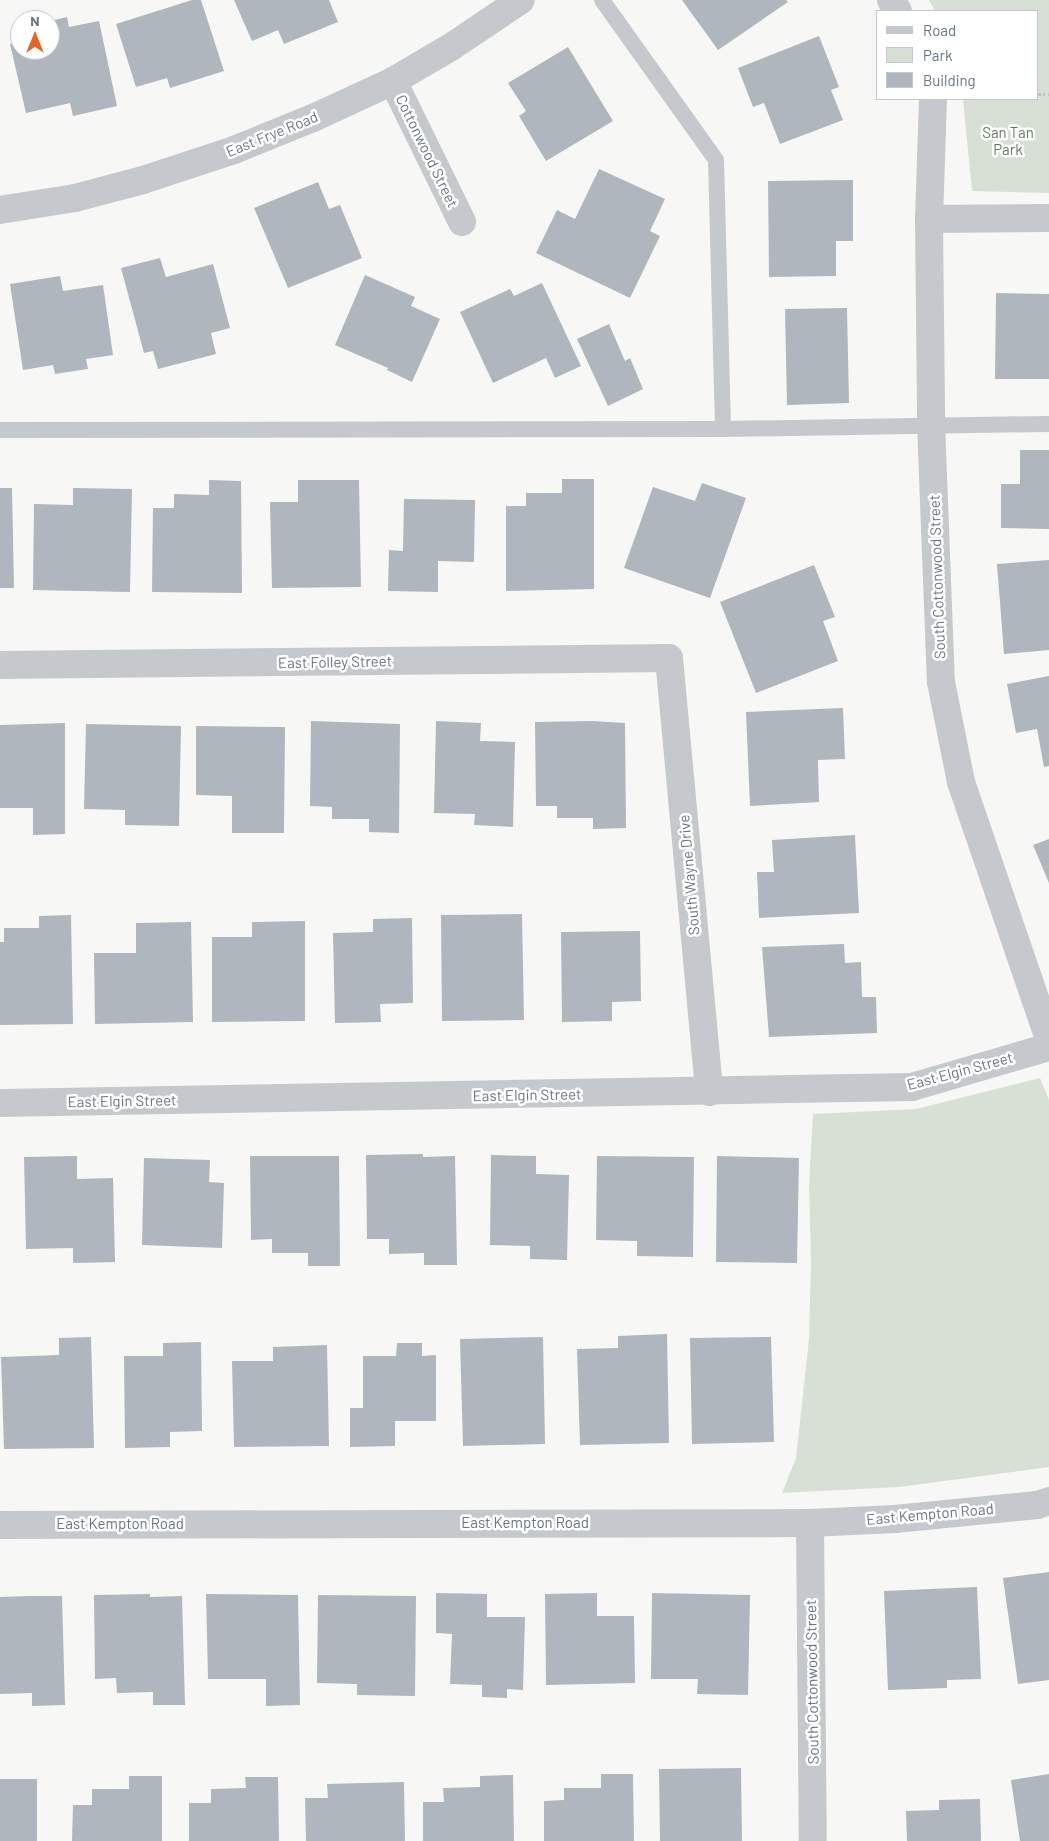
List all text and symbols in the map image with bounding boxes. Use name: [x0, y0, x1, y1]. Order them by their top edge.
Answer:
north arrow: [10, 10, 60, 60]
legend: [876, 10, 1039, 100]
text: N: [30, 12, 40, 29]
text: Road: [923, 21, 956, 39]
text: Park: [923, 46, 952, 64]
text: Building: [923, 71, 976, 89]
street label: Cottonwood Street: [392, 92, 462, 210]
street label: East Frye Road: [223, 107, 321, 161]
park label: San Tan Park: [982, 123, 1034, 158]
street label: South Cottonwood Street: [925, 494, 949, 660]
street label: East Folley Street: [278, 652, 392, 672]
street label: South Wayne Drive: [675, 814, 703, 936]
street label: East Elgin Street: [905, 1048, 1015, 1094]
street label: East Elgin Street: [472, 1085, 582, 1105]
street label: East Elgin Street: [67, 1091, 177, 1111]
street label: East Kempton Road: [866, 1499, 994, 1529]
street label: East Kempton Road: [461, 1514, 589, 1532]
street label: East Kempton Road: [56, 1515, 184, 1533]
street label: South Cottonwood Street: [802, 1600, 822, 1764]

